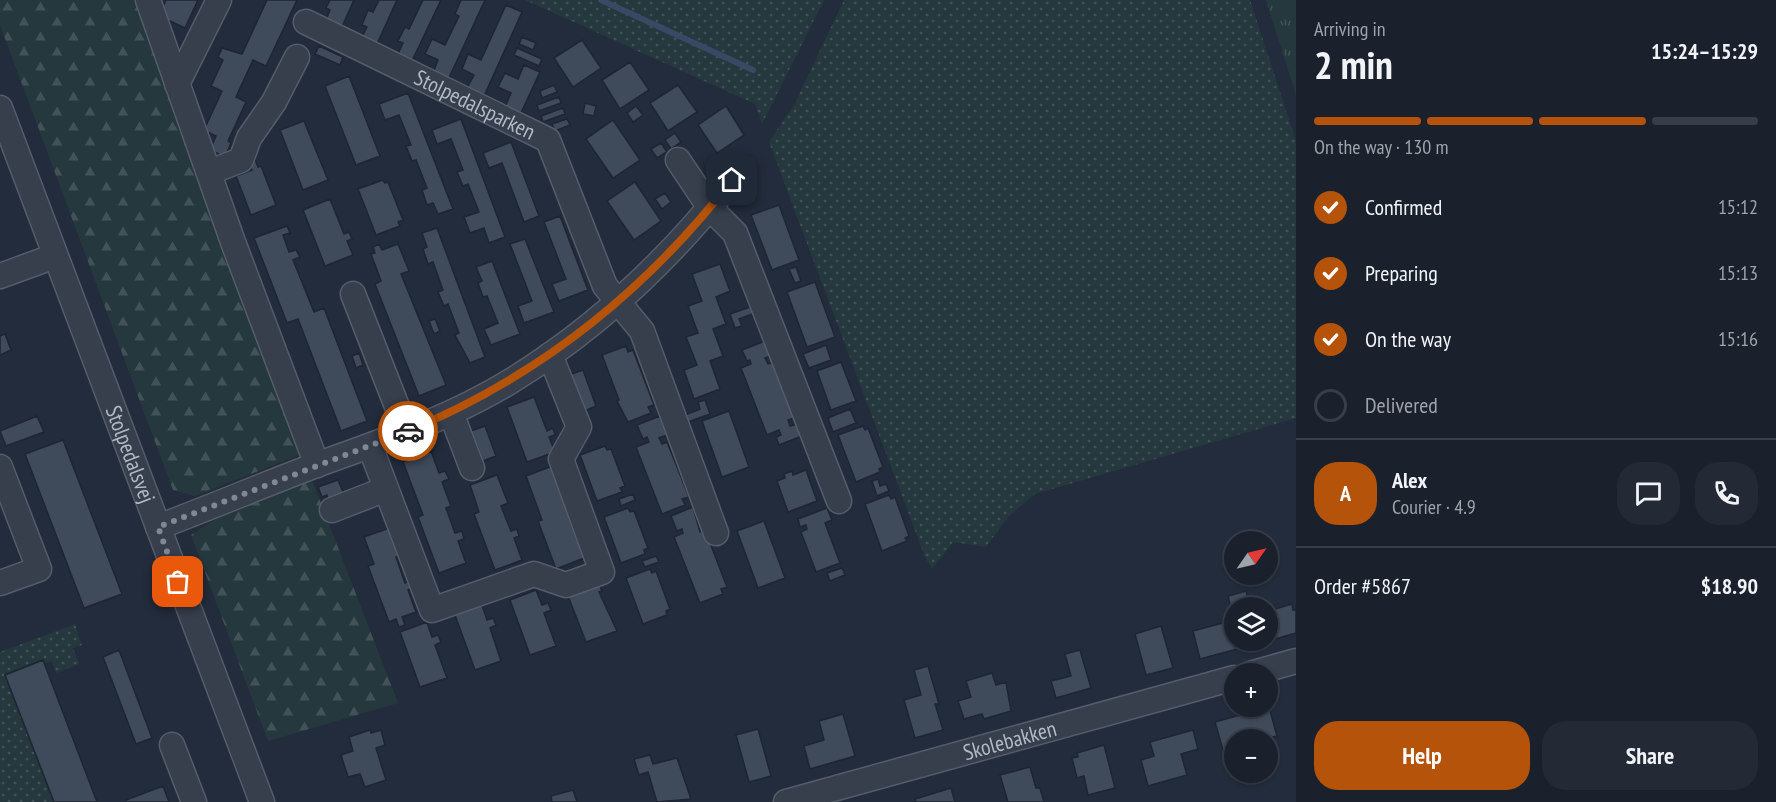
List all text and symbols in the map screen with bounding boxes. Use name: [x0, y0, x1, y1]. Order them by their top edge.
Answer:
text: Arriving in: [1314, 16, 1386, 42]
text: 15:24–15:29: [1651, 37, 1758, 65]
text: 2 min: [1314, 39, 1393, 90]
street label: Stolpedalsparken: [410, 63, 540, 146]
text: On the way · 130 m: [1314, 134, 1449, 160]
pin: [706, 154, 757, 205]
icon: home: [715, 163, 748, 196]
icon: check: [1314, 191, 1347, 224]
text: Confirmed: [1365, 193, 1442, 221]
text: 15:12: [1718, 194, 1758, 220]
icon: check: [1314, 257, 1347, 290]
text: Preparing: [1365, 259, 1438, 287]
text: 15:13: [1718, 260, 1758, 286]
icon: check: [1314, 323, 1347, 356]
text: On the way: [1365, 325, 1451, 353]
text: 15:16: [1718, 326, 1758, 352]
text: Delivered: [1365, 391, 1438, 419]
courier: [378, 401, 438, 461]
street label: Stolpedalsvej: [100, 402, 162, 507]
icon: car: [392, 415, 425, 448]
button: chat: [1617, 462, 1680, 525]
button: phone: [1695, 462, 1758, 525]
text: Alex: [1392, 466, 1427, 494]
text: A: [1340, 479, 1351, 507]
text: Courier · 4.9: [1392, 494, 1476, 520]
north arrow: [1224, 531, 1278, 585]
map controls: [1224, 531, 1278, 783]
pin: [152, 556, 203, 607]
icon: bag: [161, 565, 194, 598]
text: Order #5867: [1314, 572, 1411, 600]
text: $18.90: [1701, 572, 1758, 600]
button: layers: [1224, 597, 1278, 651]
button: +: [1224, 663, 1278, 717]
street label: Skolebakken: [960, 714, 1059, 766]
button: Help: [1314, 721, 1530, 790]
button: Share: [1542, 721, 1758, 790]
button: −: [1224, 729, 1278, 783]

